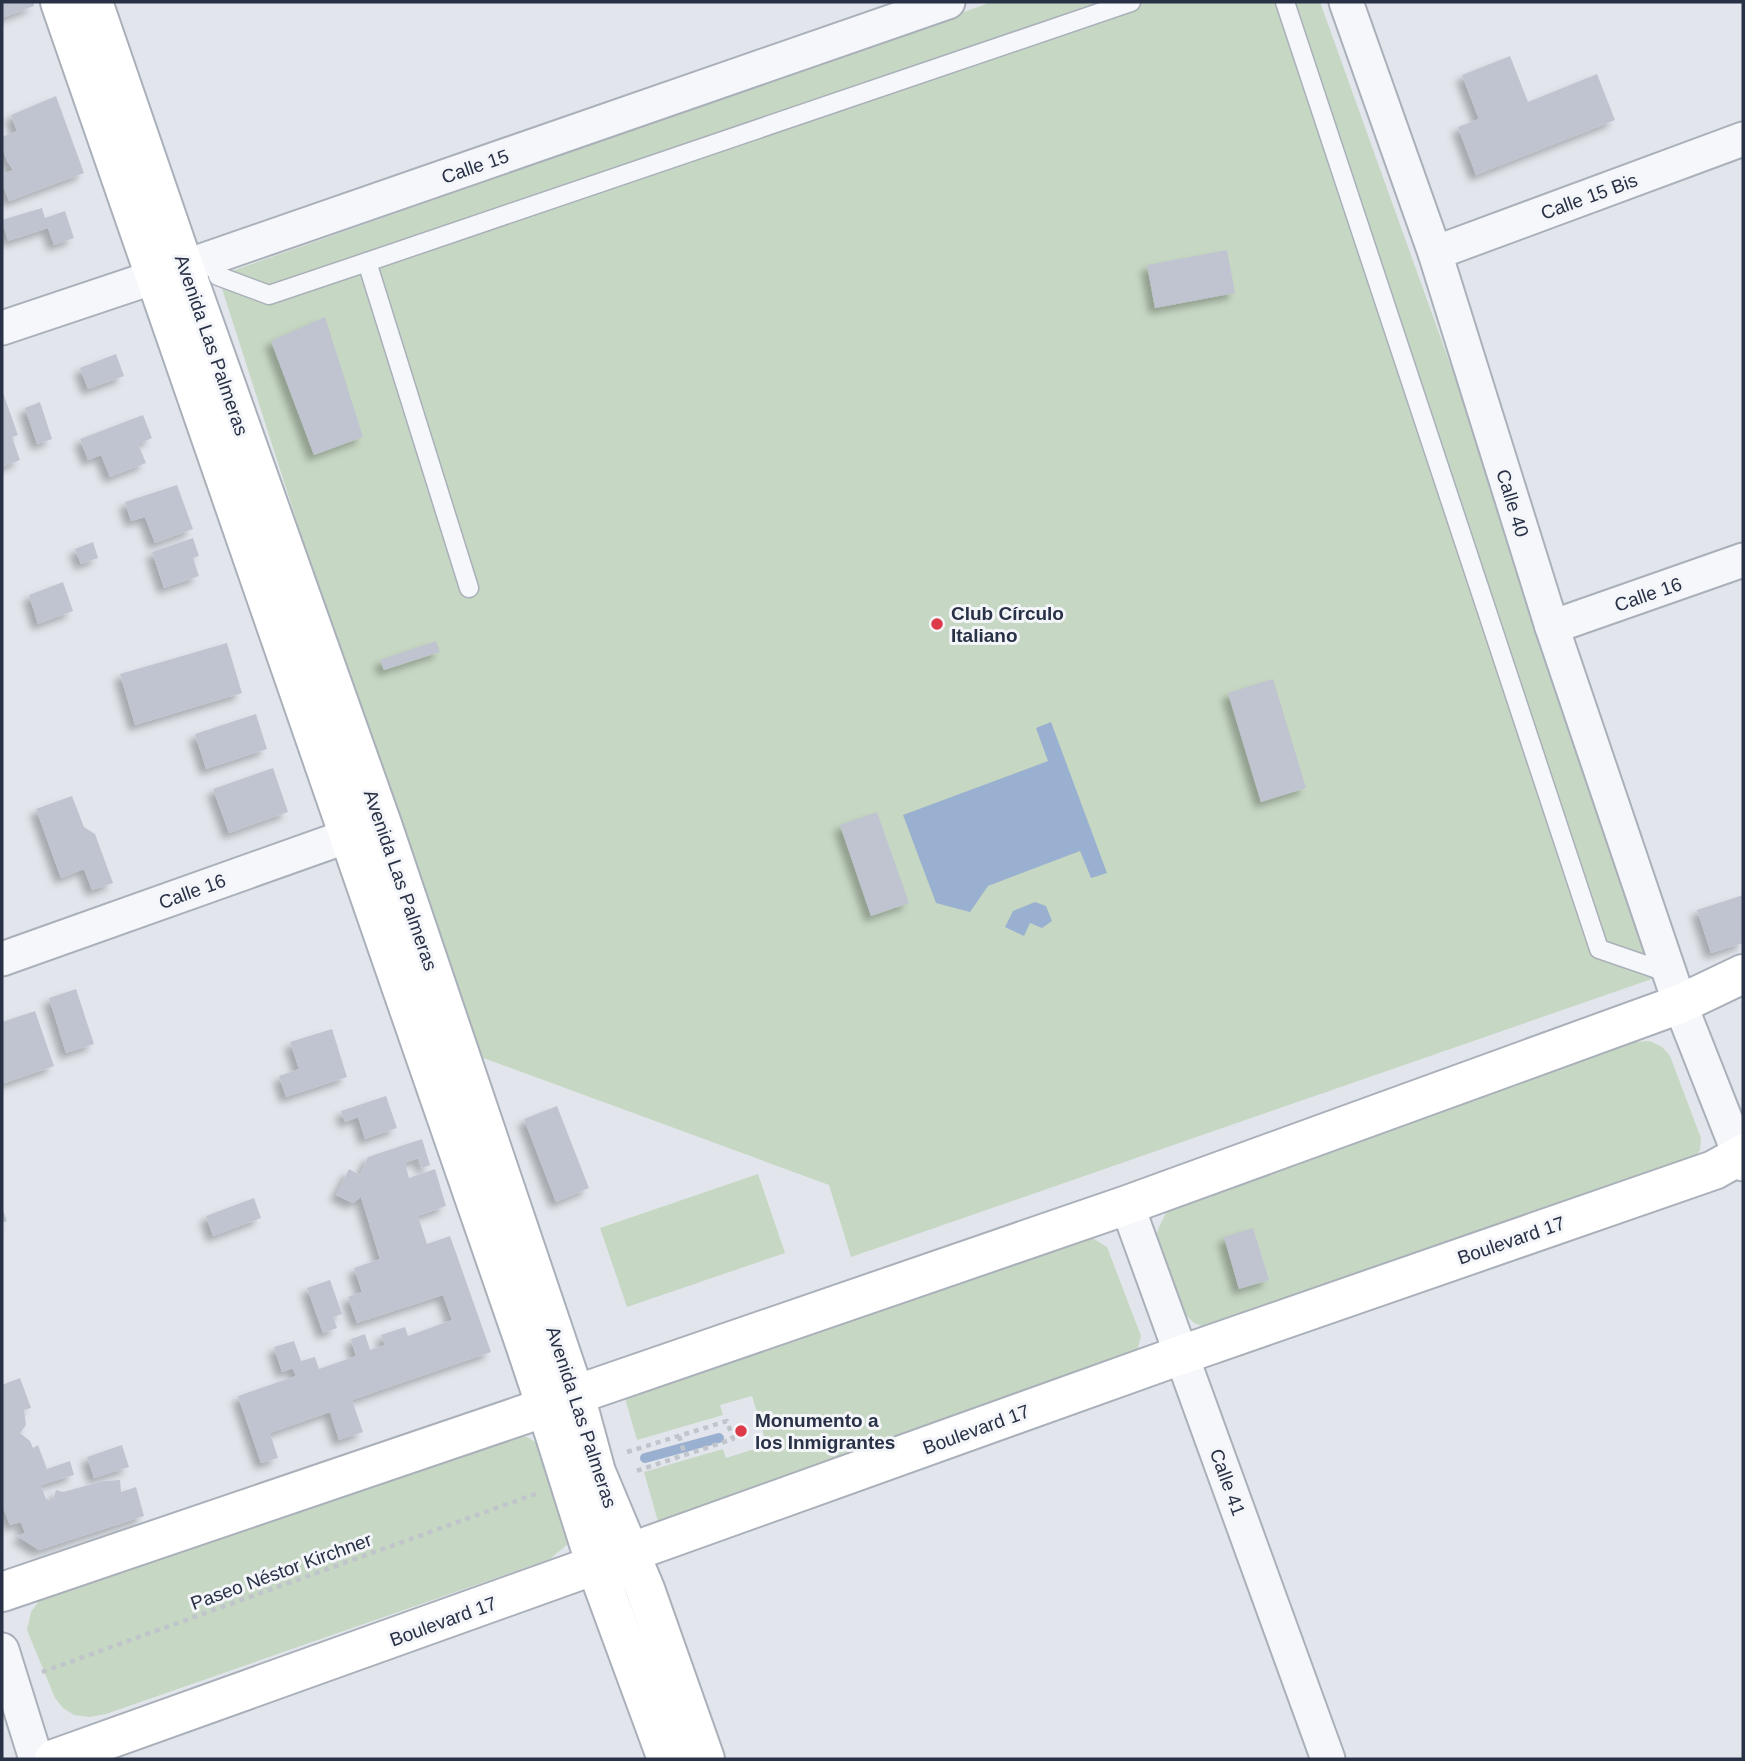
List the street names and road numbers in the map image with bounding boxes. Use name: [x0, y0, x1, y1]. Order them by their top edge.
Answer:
street label: Calle 15: [439, 145, 512, 188]
street label: Calle 15 Bis: [1538, 169, 1640, 224]
street label: Avenida Las Palmeras: [171, 252, 252, 438]
street label: Calle 40: [1492, 467, 1533, 540]
street label: Calle 16: [1612, 573, 1685, 616]
street label: Avenida Las Palmeras: [360, 787, 441, 973]
street label: Calle 16: [156, 870, 229, 913]
street label: Boulevard 17: [1455, 1212, 1568, 1269]
street label: Avenida Las Palmeras: [542, 1324, 621, 1511]
street label: Boulevard 17: [920, 1400, 1032, 1458]
street label: Calle 41: [1206, 1446, 1249, 1519]
street label: Paseo Néstor Kirchner: [188, 1529, 375, 1614]
street label: Boulevard 17: [387, 1592, 499, 1650]

